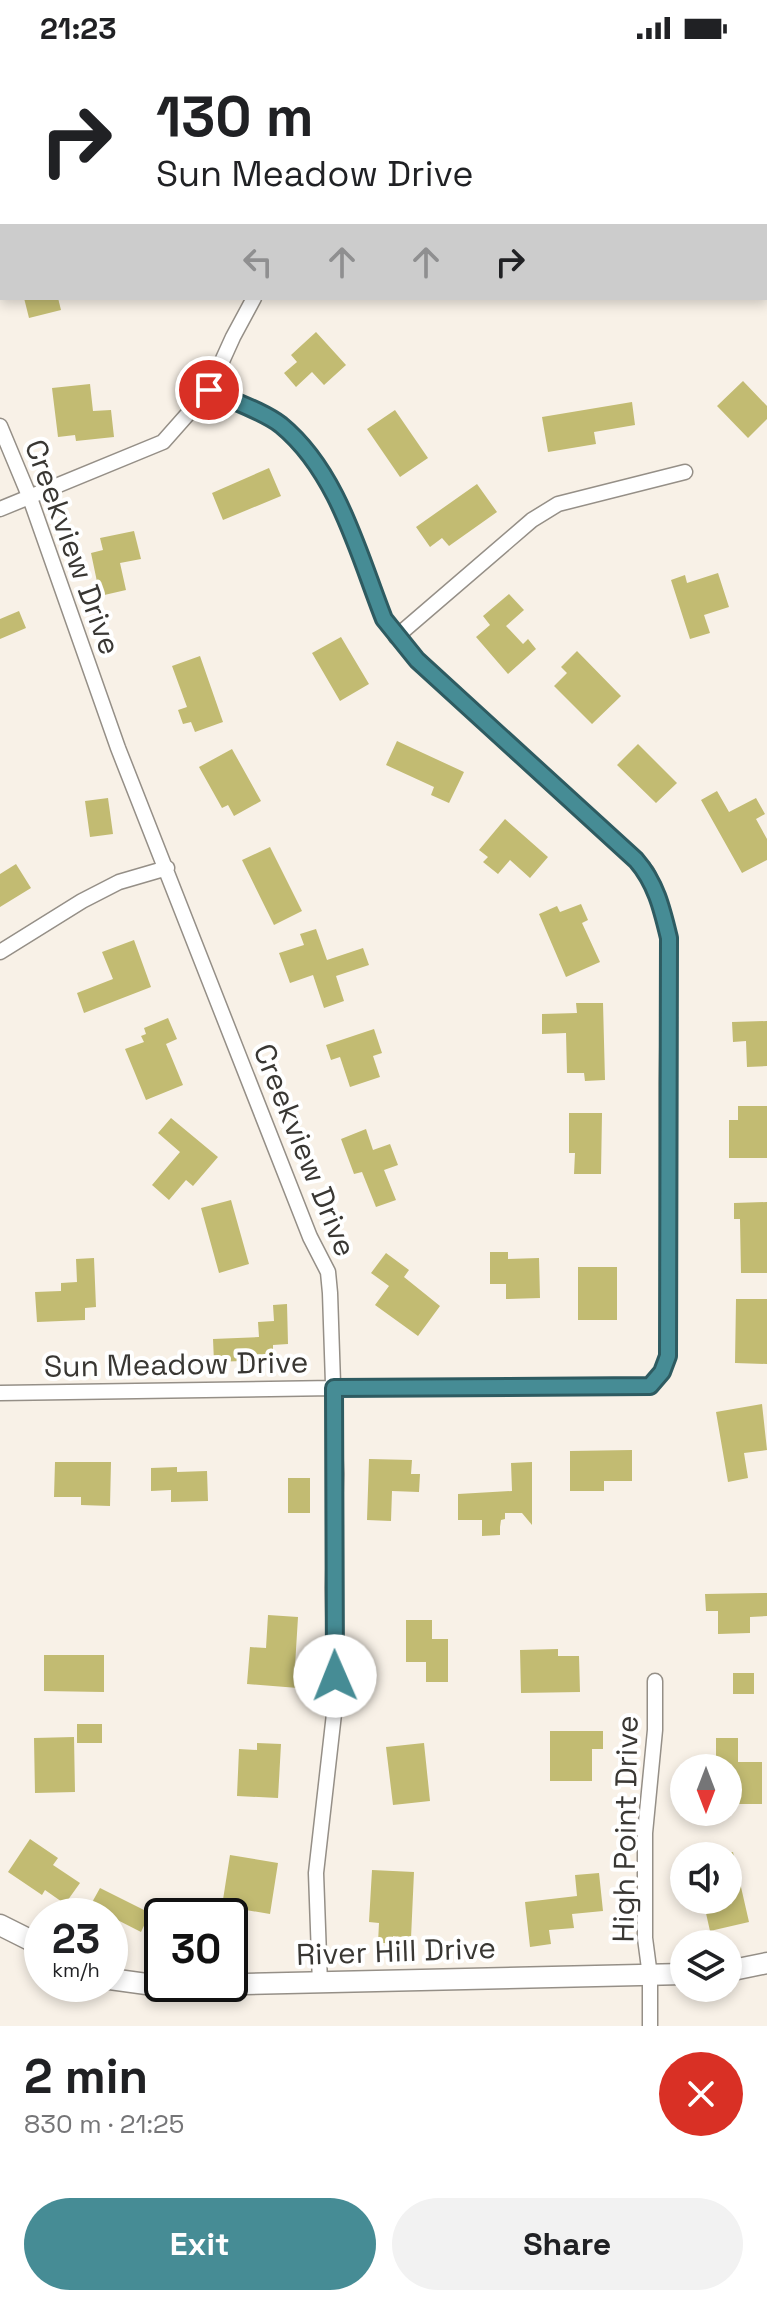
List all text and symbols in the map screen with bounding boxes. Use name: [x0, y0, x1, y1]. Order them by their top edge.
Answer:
text: 21:23: [40, 9, 116, 48]
text: 130 m: [156, 81, 314, 152]
icon: right: [24, 88, 128, 192]
text: Sun Meadow Drive: [156, 151, 474, 197]
icon: left: [236, 240, 280, 284]
icon: ahead: [320, 240, 364, 284]
icon: ahead: [404, 240, 448, 284]
icon: right: [488, 240, 532, 284]
pin: [175, 356, 243, 424]
icon: arrive: [187, 368, 231, 412]
street label: Creekview Drive: [16, 434, 130, 660]
street label: Creekview Drive: [245, 1038, 365, 1262]
street label: Sun Meadow Drive: [43, 1342, 309, 1386]
position arrow: [293, 1634, 377, 1718]
street label: High Point Drive: [604, 1715, 646, 1943]
north arrow: [670, 1754, 742, 1826]
map controls: [670, 1754, 742, 2002]
button: sound: [670, 1842, 742, 1914]
speed limit sign: 30: [144, 1898, 248, 2002]
text: 23: [52, 1914, 100, 1965]
street label: River Hill Drive: [295, 1928, 497, 1974]
button: layers: [670, 1930, 742, 2002]
text: km/h: [52, 1957, 100, 1983]
text: 2 min: [24, 2046, 148, 2107]
button: close: [659, 2052, 743, 2136]
text: 830 m · 21:25: [24, 2107, 184, 2141]
button: Exit: [24, 2198, 376, 2290]
button: Share: [392, 2198, 743, 2290]

